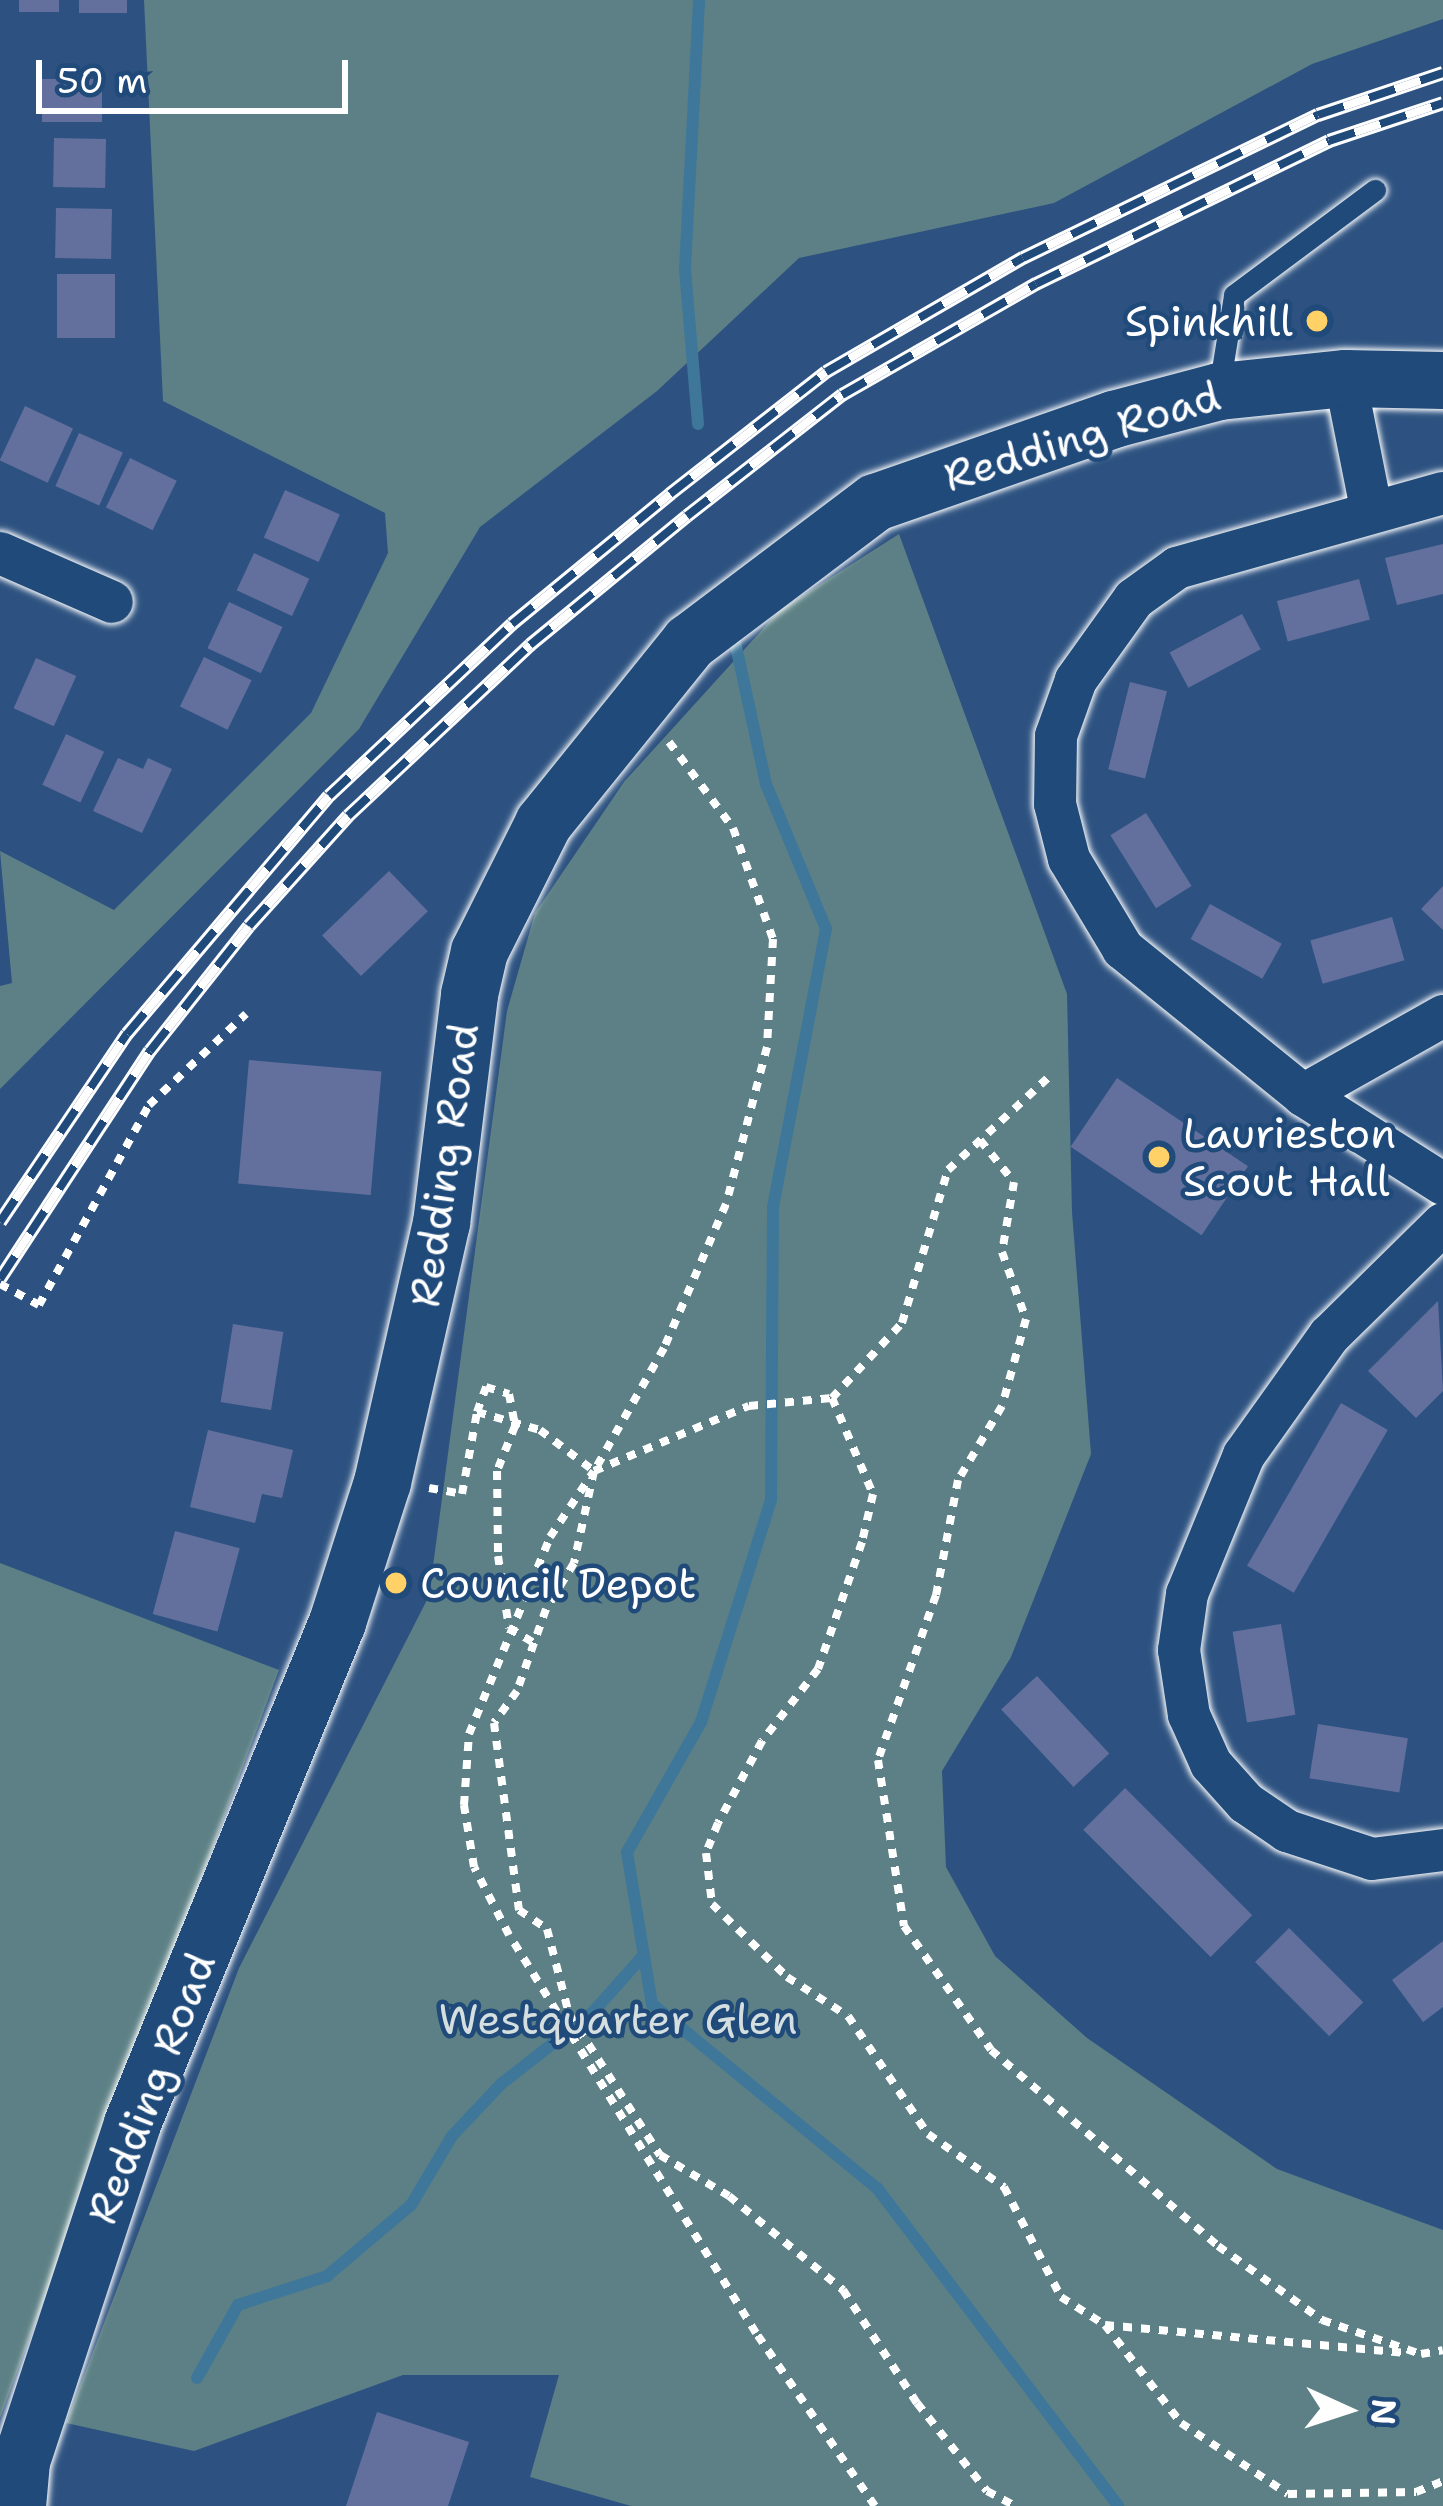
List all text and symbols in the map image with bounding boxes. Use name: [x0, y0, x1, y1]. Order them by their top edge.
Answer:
scale bar: [42, 36, 354, 110]
text: 50 m: [57, 56, 147, 105]
place label: Spinkhill: [1125, 296, 1293, 346]
marker: Spinkhill: [1304, 308, 1330, 334]
street label: Redding Road: [938, 370, 1226, 502]
street label: Redding Road: [399, 1020, 489, 1310]
place label: Laurieston Scout Hall: [1183, 1108, 1396, 1206]
marker: Laurieston Scout Hall: [1146, 1144, 1172, 1170]
place label: Council Depot: [420, 1558, 696, 1608]
marker: Council Depot: [383, 1570, 409, 1596]
street label: Redding Road: [76, 1945, 226, 2231]
park label: Westquarter Glen: [438, 1994, 798, 2044]
north arrow: [1287, 2350, 1407, 2470]
text: N: [1360, 2398, 1407, 2426]

